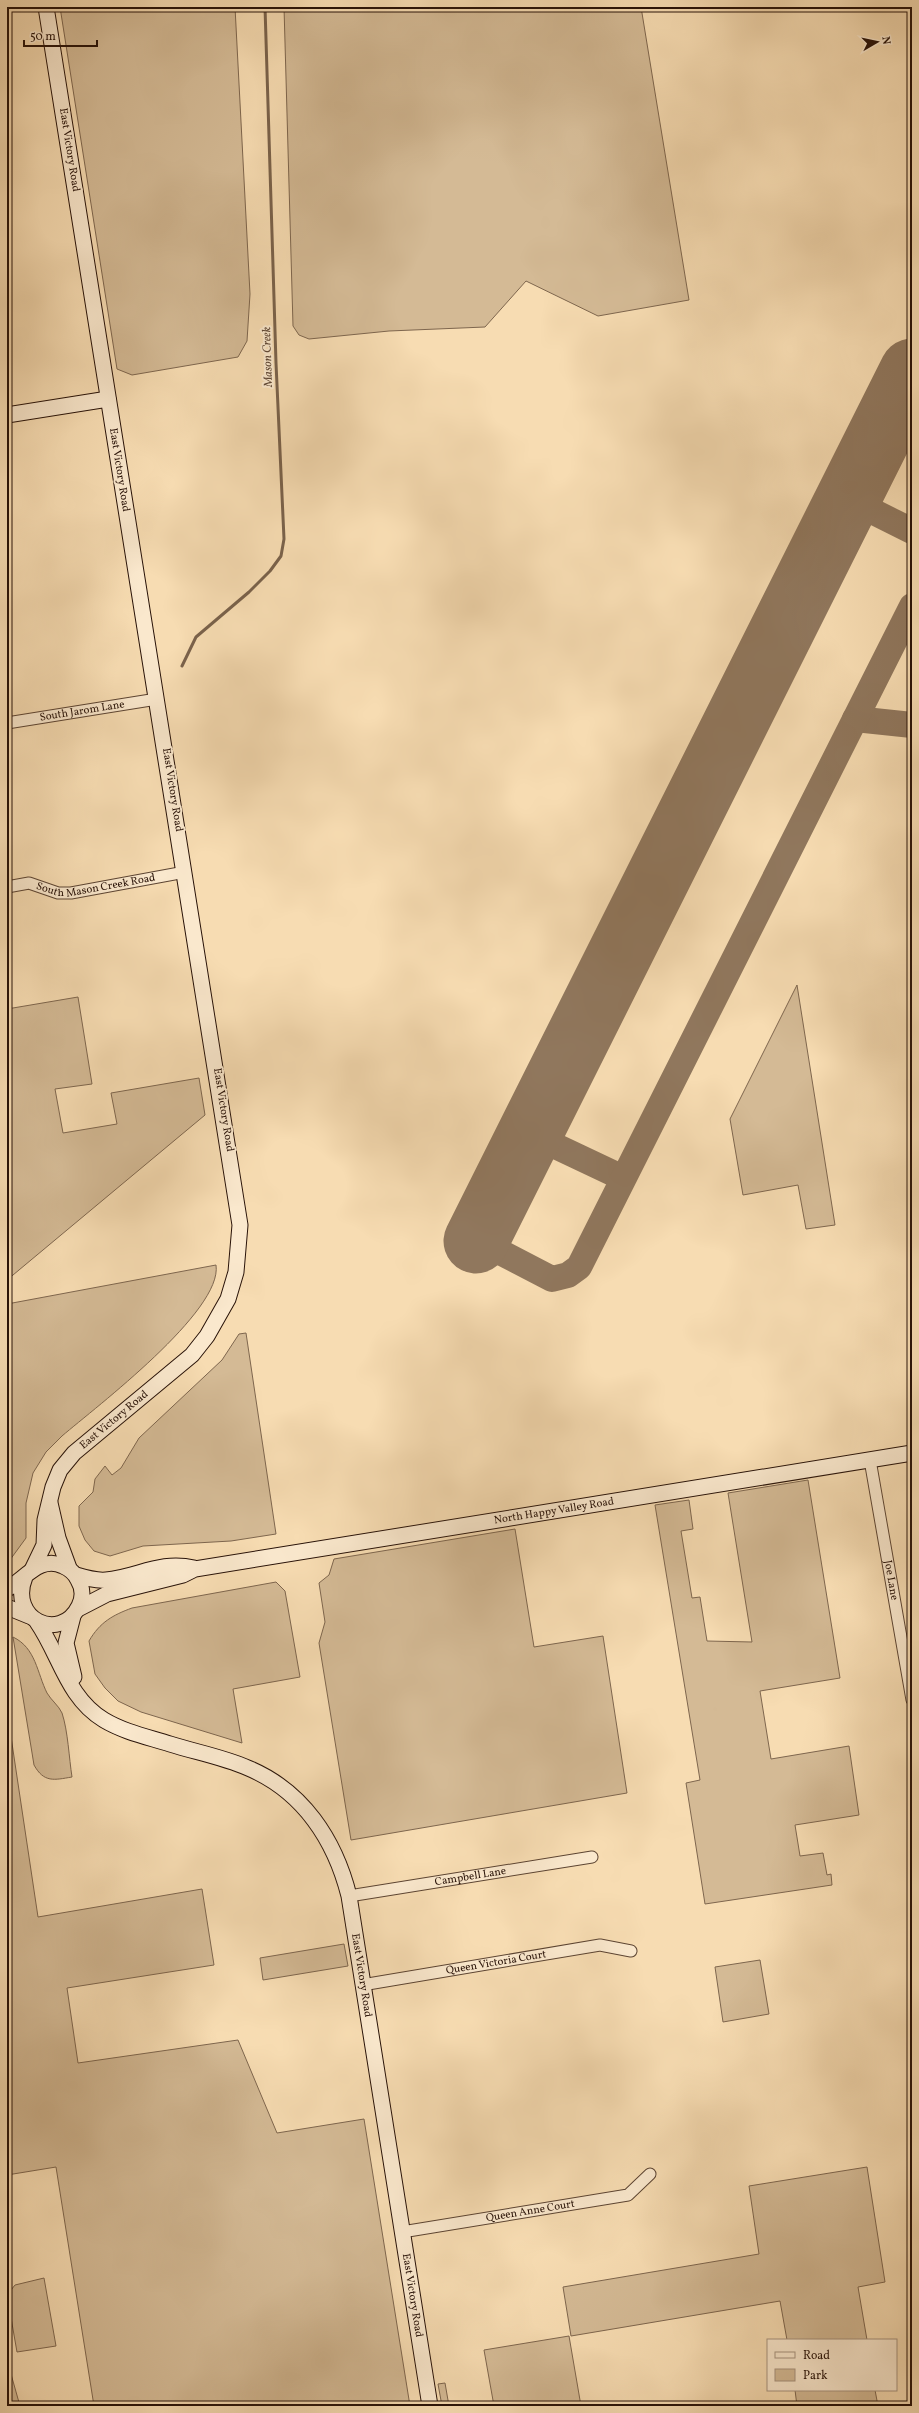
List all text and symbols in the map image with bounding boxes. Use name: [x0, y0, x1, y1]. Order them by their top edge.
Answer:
scale bar: [24, 22, 97, 48]
north arrow: [857, 22, 897, 62]
text: 50 m: [30, 29, 56, 45]
text: N: [877, 36, 893, 46]
street label: East Victory Road: [55, 107, 83, 193]
water label: Mason Creek: [259, 326, 277, 388]
street label: East Victory Road: [105, 427, 133, 513]
street label: South Jarom Lane: [39, 697, 126, 725]
street label: East Victory Road: [158, 747, 186, 833]
street label: South Mason Creek Road: [34, 870, 157, 901]
street label: East Victory Road: [209, 1067, 237, 1153]
street label: East Victory Road: [77, 1387, 151, 1453]
street label: North Happy Valley Road: [493, 1494, 615, 1528]
street label: Joe Lane: [880, 1559, 902, 1601]
street label: Campbell Lane: [434, 1863, 507, 1890]
street label: East Victory Road: [348, 1932, 376, 2018]
street label: Queen Victoria Court: [445, 1947, 547, 1978]
street label: Queen Anne Court: [485, 2196, 576, 2226]
street label: East Victory Road: [398, 2252, 426, 2338]
legend: [767, 2339, 897, 2391]
text: Road: [803, 2348, 830, 2364]
text: Park: [803, 2368, 828, 2384]

